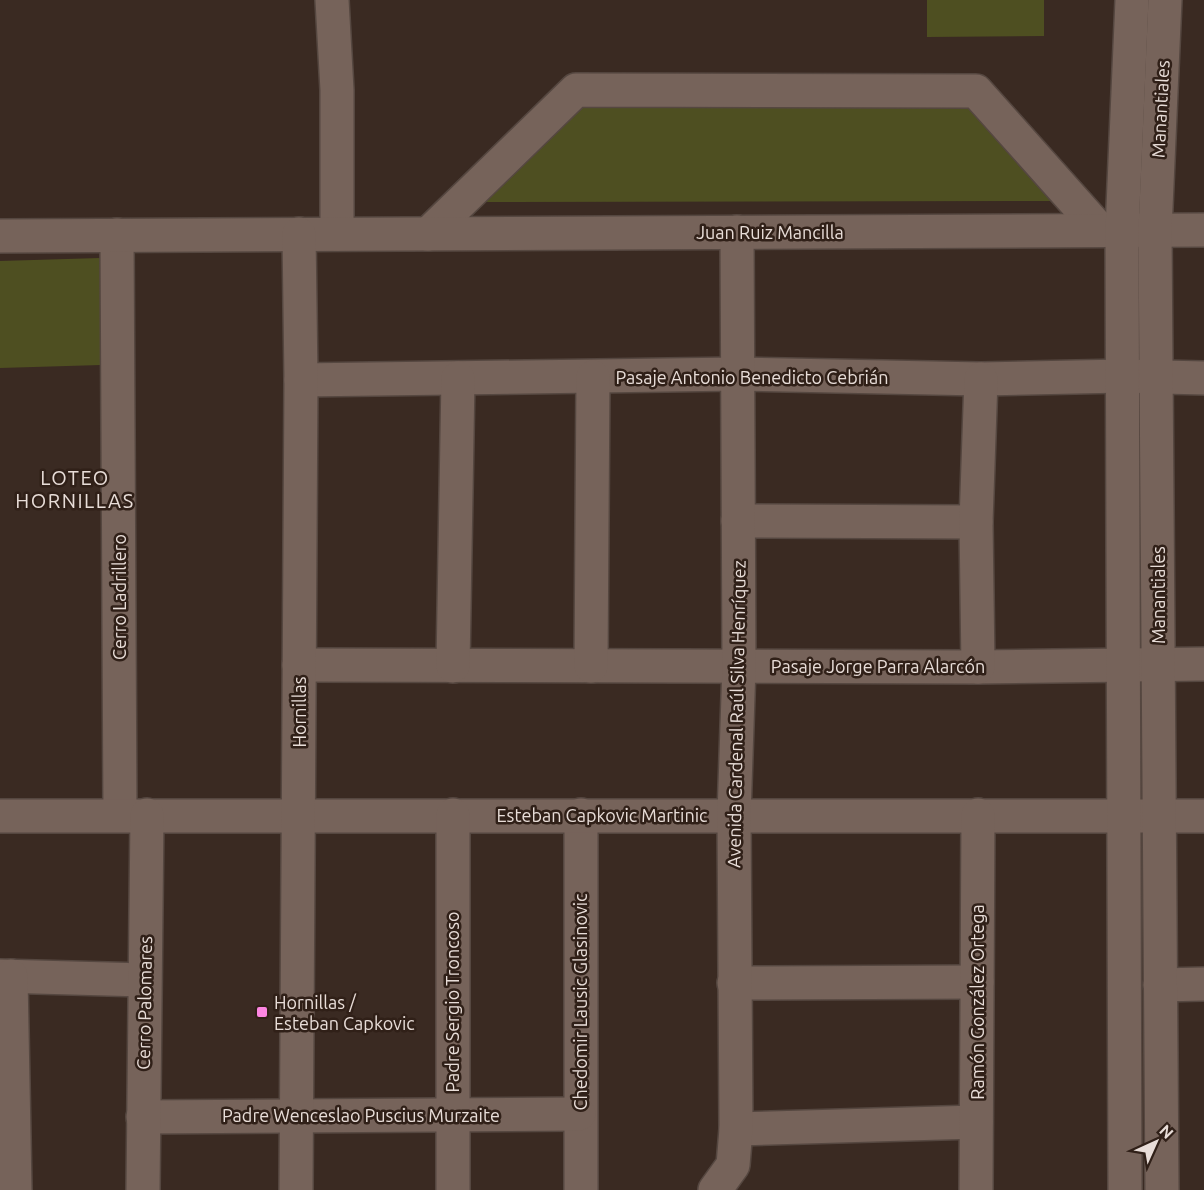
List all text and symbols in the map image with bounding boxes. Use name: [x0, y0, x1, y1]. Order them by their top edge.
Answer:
street label: Manantiales: [1147, 59, 1173, 158]
street label: Juan Ruiz Mancilla: [696, 222, 844, 242]
street label: Pasaje Antonio Benedicto Cebrián: [616, 367, 888, 387]
district label: LOTEO HORNILLAS: [15, 466, 135, 512]
street label: Cerro Ladrillero: [109, 534, 129, 660]
street label: Manantiales: [1148, 546, 1168, 644]
street label: Avenida Cardenal Raúl Silva Henríquez: [723, 560, 749, 868]
street label: Pasaje Jorge Parra Alarcón: [771, 656, 985, 676]
street label: Hornillas: [289, 676, 309, 748]
street label: Esteban Capkovic Martinic: [497, 805, 707, 825]
street label: Chedomir Lausic Glasinovic: [570, 894, 590, 1110]
street label: Ramón González Ortega: [967, 904, 987, 1100]
street label: Padre Sergio Troncoso: [442, 912, 462, 1093]
street label: Cerro Palomares: [133, 936, 155, 1070]
place label: Hornillas / Esteban Capkovic: [274, 992, 415, 1033]
marker: Hornillas / Esteban Capkovic: [255, 1005, 269, 1019]
street label: Padre Wenceslao Puscius Murzaite: [222, 1105, 500, 1125]
north arrow: [1126, 1112, 1186, 1172]
text: N: [1156, 1121, 1177, 1142]

